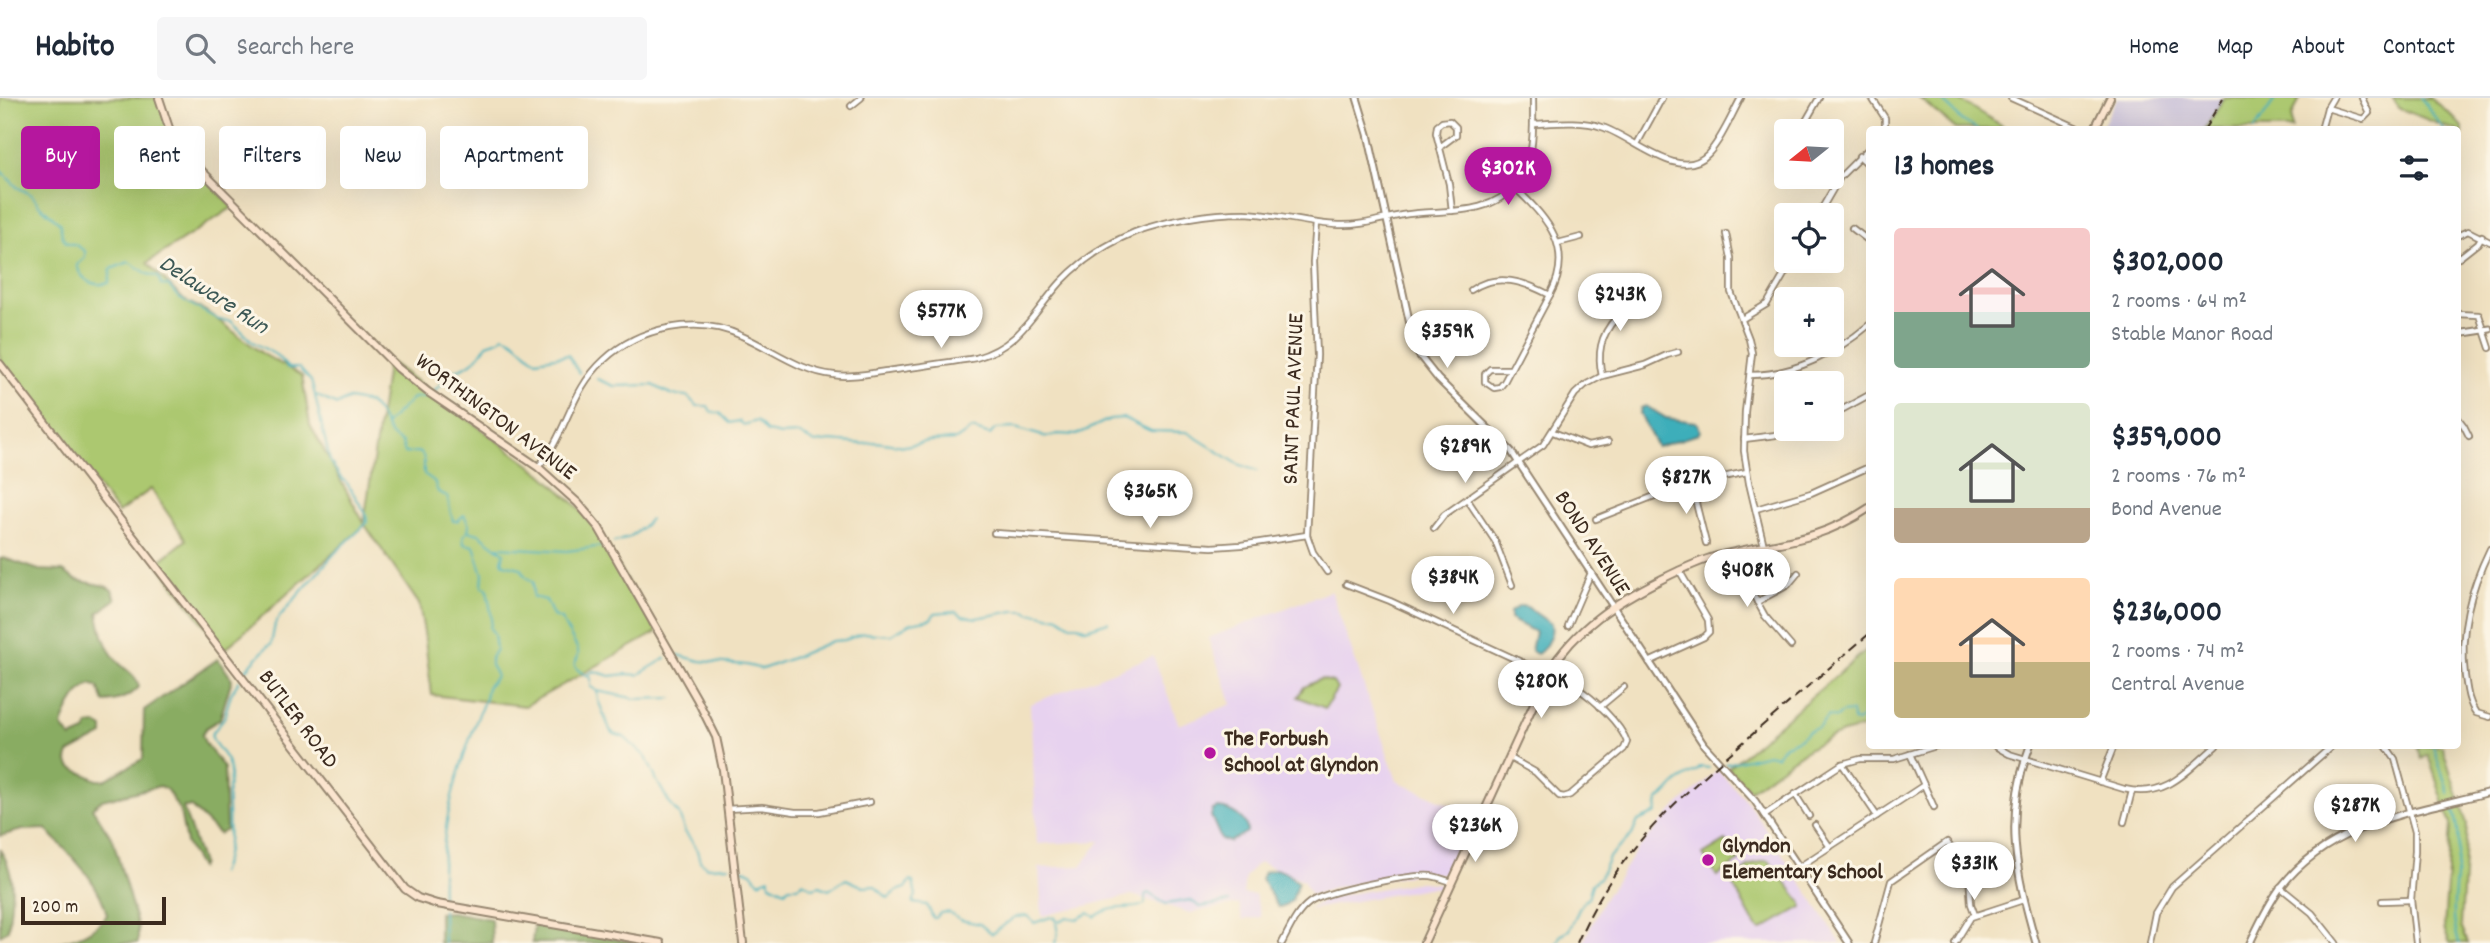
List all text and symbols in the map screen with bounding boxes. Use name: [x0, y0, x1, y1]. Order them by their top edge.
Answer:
search box: [157, 17, 647, 80]
text: Habito: [35, 25, 115, 72]
icon: search: [181, 29, 219, 67]
text: Search here: [237, 30, 354, 67]
text: Home: [2129, 31, 2179, 65]
text: Map: [2217, 31, 2253, 65]
text: About: [2291, 31, 2345, 65]
text: Contact: [2383, 31, 2455, 65]
north arrow: [1774, 119, 1844, 189]
map controls: [1774, 119, 1844, 441]
chip: Buy: [21, 126, 100, 189]
chip: Rent: [114, 126, 205, 189]
chip: Filters: [219, 126, 326, 189]
chip: New: [340, 126, 426, 189]
chip: Apartment: [440, 126, 588, 189]
text: 13 homes: [1894, 147, 1994, 190]
pin: $302K: [1459, 148, 1557, 207]
icon: filters: [2395, 149, 2433, 187]
text: $302K: [1480, 153, 1536, 186]
button: locate: [1774, 203, 1844, 273]
text: $302,000: [2111, 243, 2224, 286]
water label: Delaware Run: [151, 248, 275, 345]
icon: home: [1950, 256, 2034, 340]
pin: $243K: [1571, 274, 1669, 333]
text: $243K: [1594, 279, 1646, 312]
text: 2 rooms · 64 m²: [2111, 286, 2247, 319]
button: +: [1774, 287, 1844, 357]
pin: $577K: [892, 290, 990, 350]
text: $577K: [916, 296, 966, 329]
pin: $359K: [1398, 310, 1496, 370]
street label: SAINT PAUL AVENUE: [1276, 312, 1314, 485]
text: $359K: [1420, 316, 1474, 349]
text: Stable Manor Road: [2111, 319, 2273, 352]
street label: WORTHINGTON AVENUE: [407, 346, 583, 490]
button: −: [1774, 371, 1844, 441]
text: $359,000: [2111, 418, 2222, 461]
pin: $289K: [1416, 426, 1514, 485]
text: $289K: [1439, 431, 1491, 464]
icon: home: [1950, 431, 2034, 515]
pin: $827K: [1637, 456, 1735, 516]
text: 2 rooms · 76 m²: [2111, 461, 2246, 494]
text: $827K: [1661, 462, 1711, 495]
pin: $365K: [1101, 470, 1199, 530]
text: $365K: [1123, 476, 1177, 509]
street label: BOND AVENUE: [1545, 485, 1638, 604]
text: Bond Avenue: [2111, 494, 2222, 527]
pin: $408K: [1698, 550, 1796, 609]
text: $408K: [1720, 555, 1774, 588]
pin: $384K: [1404, 556, 1502, 616]
text: $384K: [1427, 562, 1479, 595]
text: $236,000: [2111, 593, 2222, 636]
icon: home: [1950, 606, 2034, 690]
text: 2 rooms · 74 m²: [2111, 636, 2244, 669]
pin: $280K: [1492, 660, 1590, 720]
street label: BUTLER ROAD: [249, 664, 345, 776]
text: $280K: [1514, 666, 1568, 699]
text: Central Avenue: [2111, 669, 2245, 702]
place label: The Forbush School at Glyndon: [1224, 724, 1379, 783]
marker: The Forbush School at Glyndon: [1202, 745, 1218, 761]
pin: $287K: [2306, 784, 2404, 844]
text: $287K: [2330, 790, 2380, 823]
pin: $236K: [1426, 804, 1524, 864]
text: $236K: [1448, 810, 1502, 843]
place label: Glyndon Elementary School: [1722, 831, 1883, 890]
pin: $331K: [1925, 842, 2023, 902]
text: $331K: [1950, 848, 1998, 881]
marker: Glyndon Elementary School: [1700, 852, 1716, 868]
scale bar: [21, 894, 166, 926]
text: 200 m: [32, 895, 78, 922]

